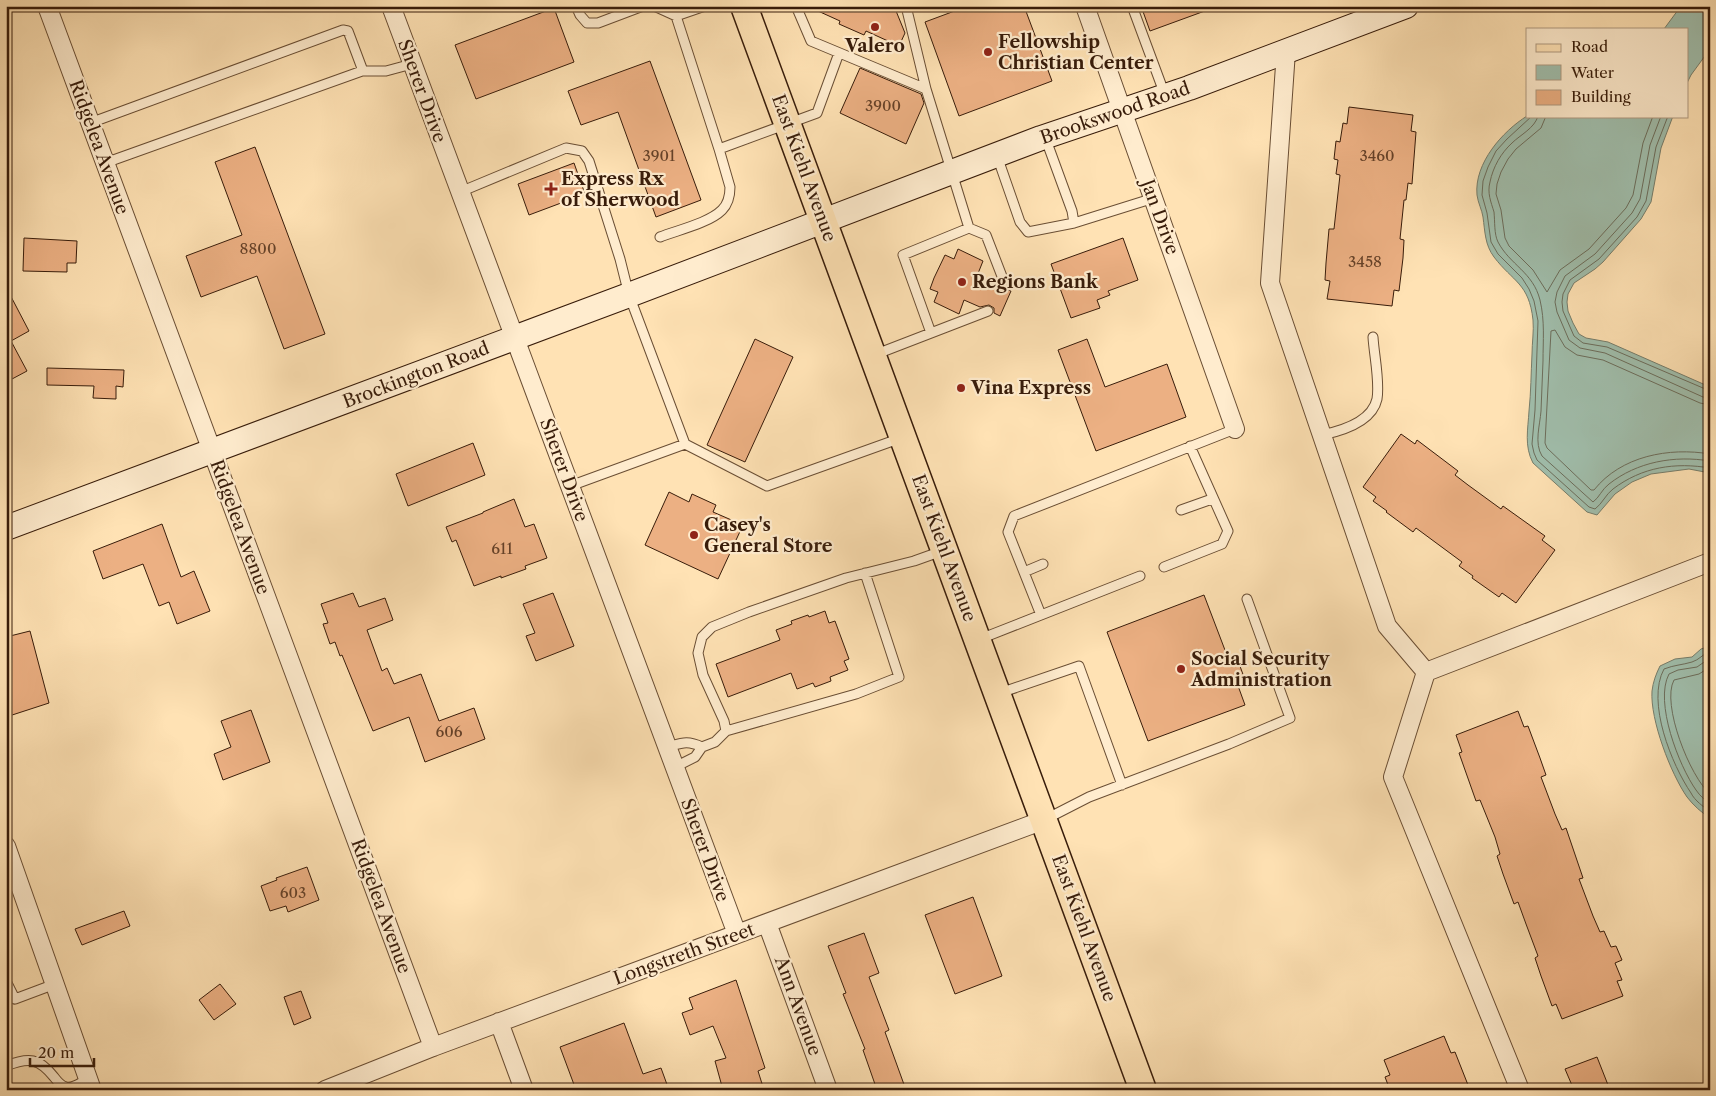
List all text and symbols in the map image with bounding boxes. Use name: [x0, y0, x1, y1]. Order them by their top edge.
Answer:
marker: Valero: [869, 21, 881, 33]
legend: [1526, 28, 1688, 118]
place label: Fellowship Christian Center: [998, 31, 1154, 74]
place label: Valero: [844, 35, 905, 57]
street label: Sherer Drive: [393, 36, 451, 146]
text: Road: [1571, 37, 1608, 56]
marker: Fellowship Christian Center: [982, 46, 994, 58]
text: Water: [1570, 63, 1615, 82]
street label: Ridgelea Avenue: [64, 77, 134, 217]
street label: Brookswood Road: [1037, 77, 1193, 149]
text: Building: [1571, 87, 1631, 106]
street label: East Kiehl Avenue: [767, 91, 841, 245]
house number: 3900: [865, 96, 901, 115]
house number: 3901: [643, 146, 676, 165]
house number: 3460: [1359, 146, 1395, 165]
place label: Express Rx of Sherwood: [561, 168, 679, 211]
street label: Jan Drive: [1135, 174, 1184, 258]
marker: Express Rx of Sherwood: [545, 183, 557, 195]
house number: 8800: [240, 239, 276, 258]
house number: 3458: [1348, 252, 1382, 271]
place label: Regions Bank: [972, 271, 1099, 293]
marker: Regions Bank: [956, 276, 968, 288]
street label: Brockington Road: [340, 337, 492, 413]
place label: Vina Express: [970, 377, 1091, 399]
marker: Vina Express: [955, 382, 967, 394]
street label: Sherer Drive: [535, 415, 593, 525]
street label: Ridgelea Avenue: [205, 457, 275, 597]
street label: East Kiehl Avenue: [907, 471, 981, 625]
place label: Casey's General Store: [704, 514, 833, 557]
marker: Casey's General Store: [688, 529, 700, 541]
house number: 611: [491, 539, 513, 558]
place label: Social Security Administration: [1190, 648, 1332, 691]
marker: Social Security Administration: [1175, 663, 1187, 675]
house number: 606: [435, 722, 463, 741]
street label: Sherer Drive: [676, 795, 734, 905]
street label: Ridgelea Avenue: [346, 836, 416, 976]
street label: East Kiehl Avenue: [1047, 851, 1121, 1005]
house number: 603: [280, 883, 306, 902]
street label: Longstreth Street: [610, 918, 758, 990]
street label: Ann Avenue: [770, 952, 826, 1059]
scale bar: [30, 1036, 94, 1068]
text: 20 m: [38, 1043, 74, 1062]

